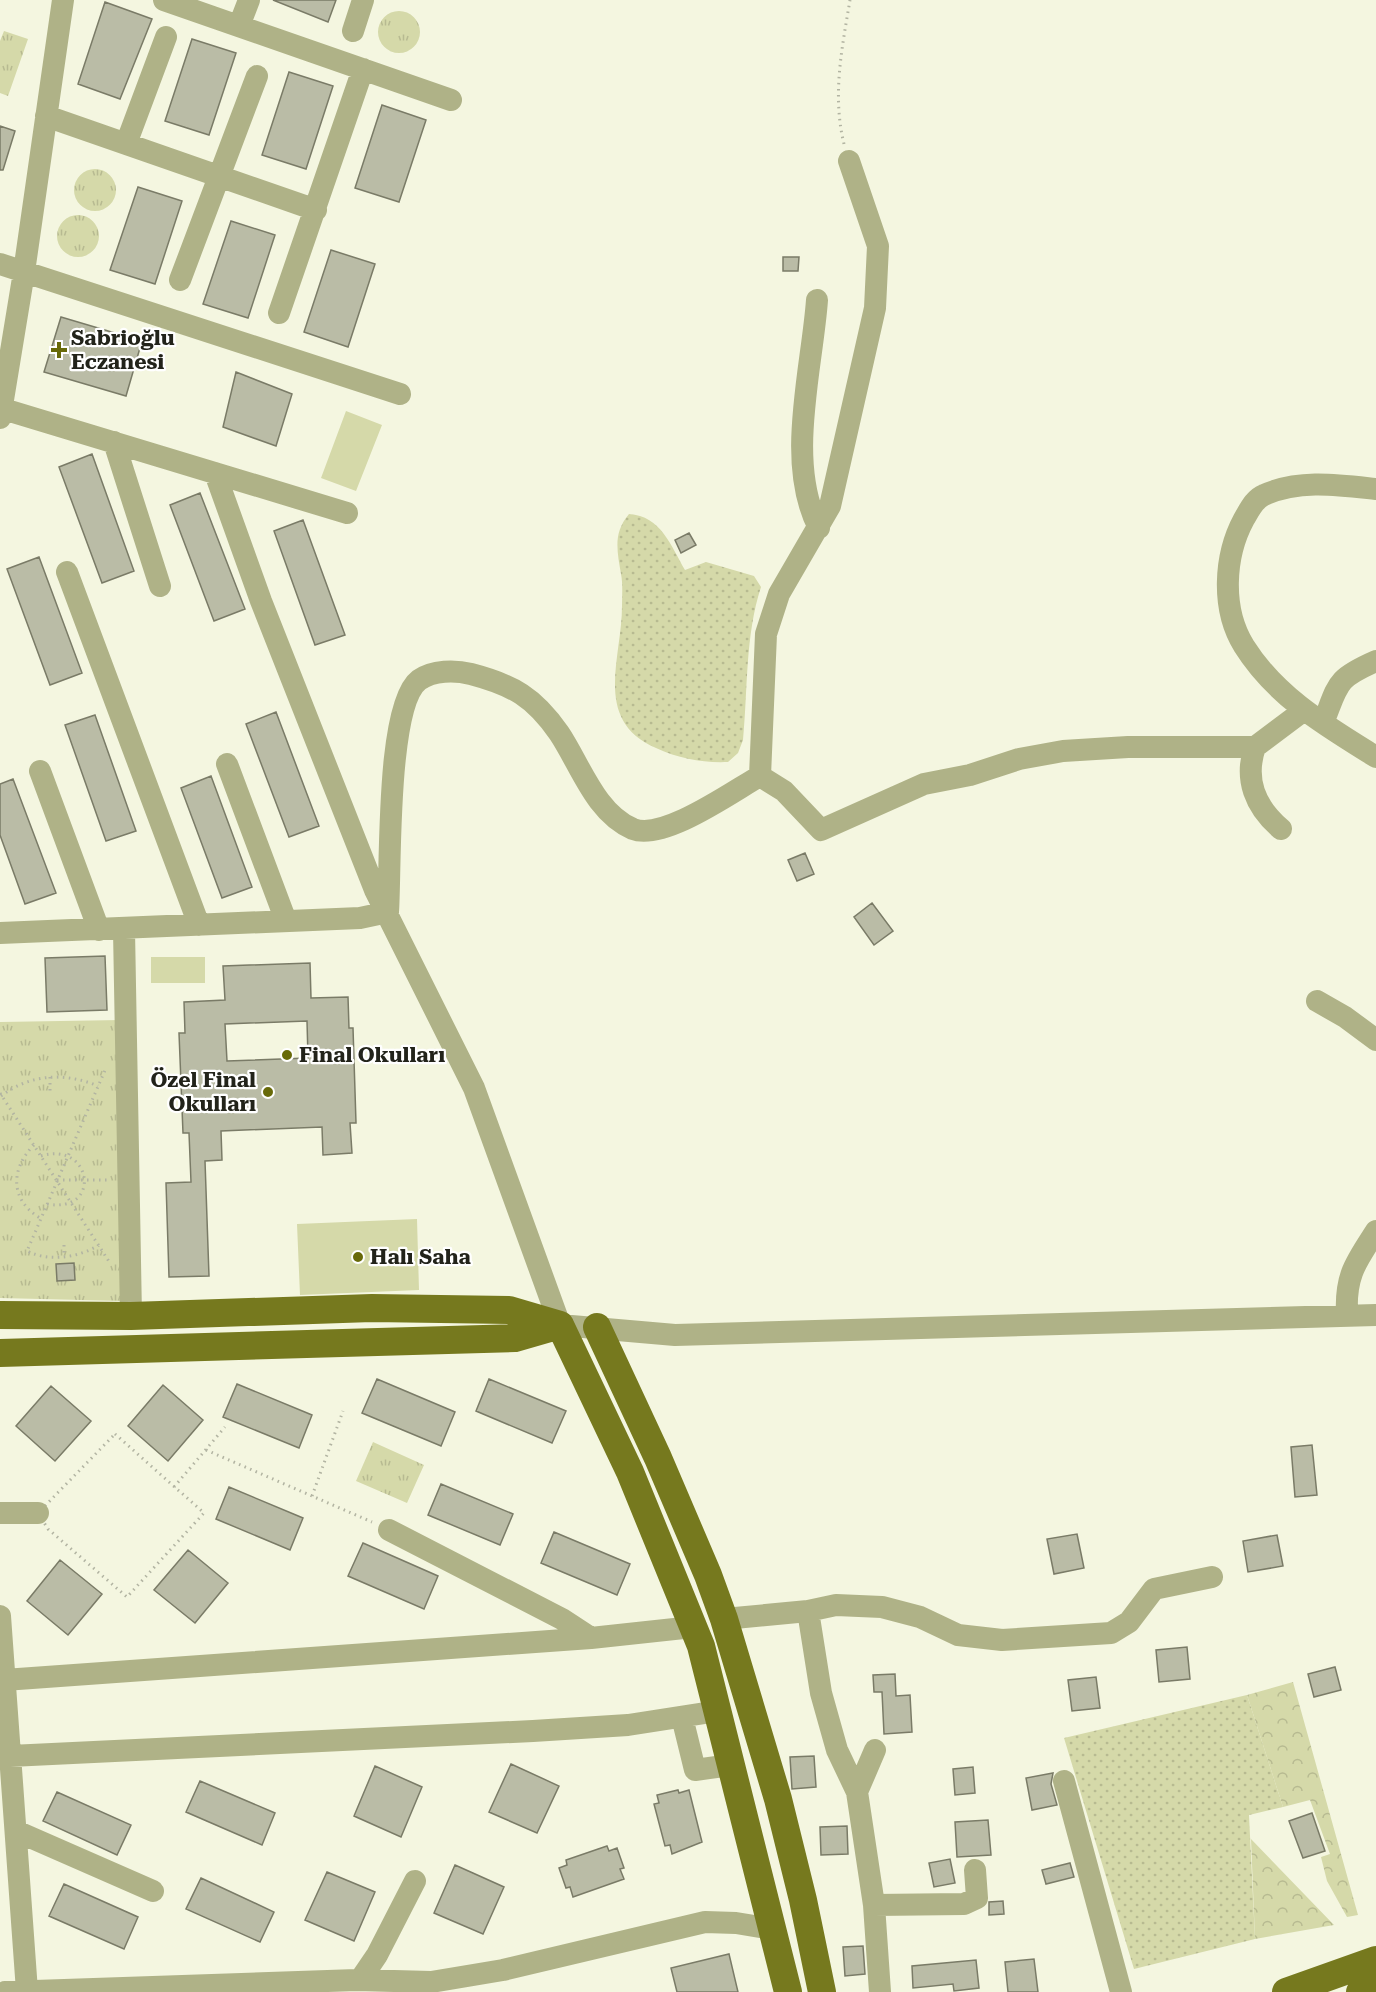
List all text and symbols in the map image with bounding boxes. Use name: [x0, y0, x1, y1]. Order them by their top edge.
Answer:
place label: Sabrioğlu Eczanesi: [71, 326, 175, 374]
marker: Sabrioğlu Eczanesi: [52, 343, 66, 357]
place label: Final Okulları: [299, 1043, 445, 1067]
marker: Final Okulları: [280, 1048, 294, 1062]
place label: Özel Final Okulları: [150, 1067, 256, 1116]
marker: Özel Final Okulları: [261, 1085, 275, 1099]
place label: Halı Saha: [370, 1245, 472, 1269]
marker: Halı Saha: [351, 1250, 365, 1264]

